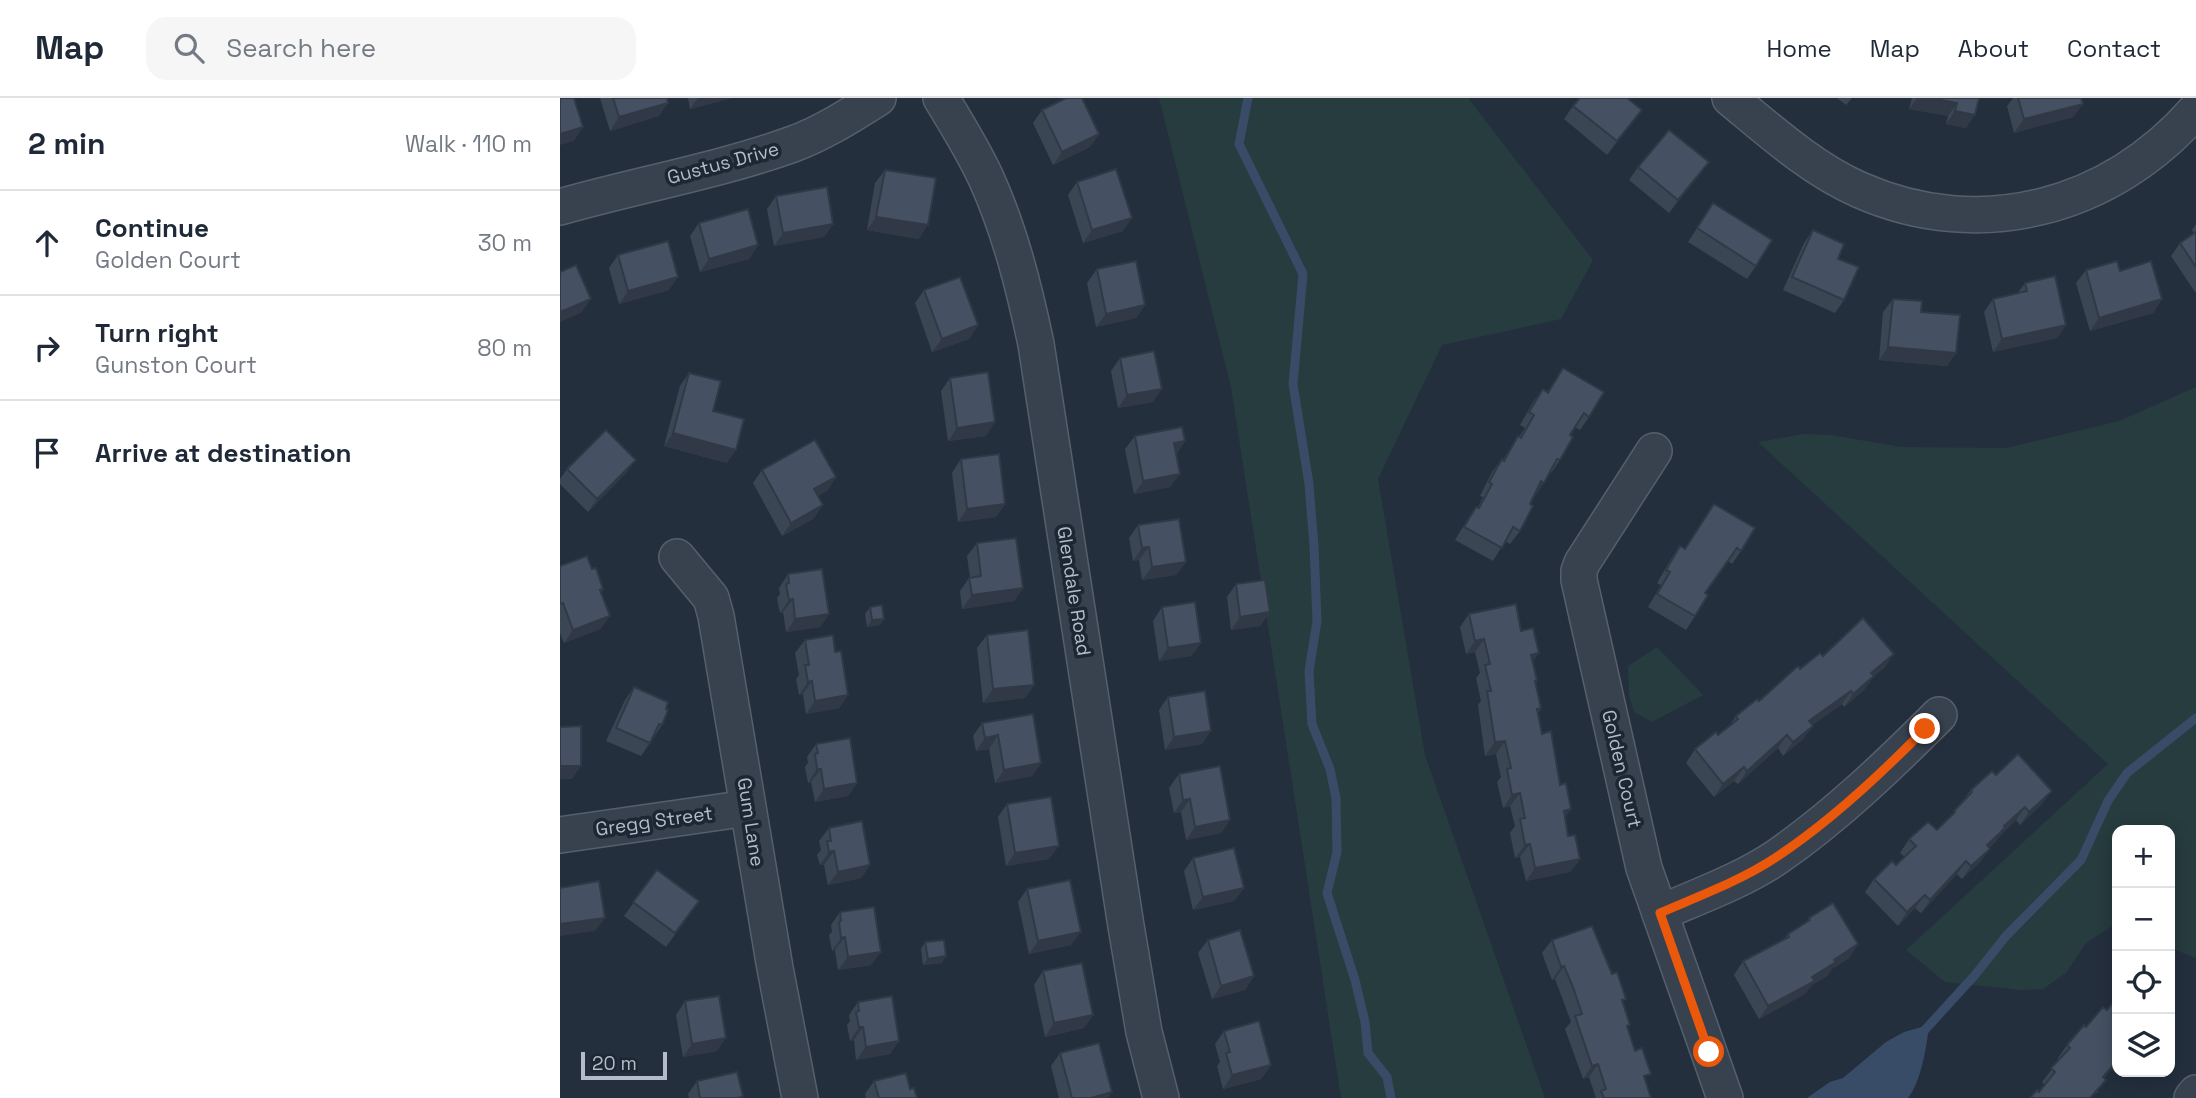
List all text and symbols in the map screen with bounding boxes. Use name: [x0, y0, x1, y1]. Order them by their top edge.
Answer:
search box: [146, 17, 636, 80]
text: Map: [35, 27, 104, 69]
icon: search: [170, 29, 208, 67]
text: Search here: [226, 31, 376, 65]
text: Home: [1766, 33, 1832, 64]
text: Map: [1870, 33, 1920, 64]
text: About: [1958, 33, 2029, 64]
text: Contact: [2067, 33, 2161, 64]
text: 2 min: [28, 124, 106, 163]
text: Walk · 110 m: [405, 129, 532, 159]
street label: Gustus Drive: [664, 136, 782, 190]
text: Continue: [95, 211, 209, 245]
icon: ahead: [28, 224, 66, 262]
text: 30 m: [478, 228, 532, 258]
text: Golden Court: [95, 245, 241, 275]
text: Turn right: [95, 316, 219, 350]
icon: right: [28, 329, 66, 367]
text: 80 m: [477, 333, 532, 363]
text: Gunston Court: [95, 350, 257, 380]
icon: arrive: [28, 434, 66, 472]
text: Arrive at destination: [95, 436, 352, 470]
street label: Glendale Road: [1051, 525, 1097, 657]
street label: Golden Court: [1596, 708, 1648, 830]
route end: [1909, 713, 1940, 744]
street label: Gum Lane: [732, 776, 770, 868]
street label: Gregg Street: [594, 800, 714, 842]
map controls: [2112, 825, 2175, 1077]
button: +: [2112, 825, 2175, 888]
button: −: [2112, 888, 2175, 951]
button: locate: [2112, 951, 2175, 1014]
button: layers: [2112, 1014, 2175, 1077]
route start: [1693, 1036, 1724, 1067]
scale bar: [581, 1049, 667, 1081]
text: 20 m: [592, 1051, 637, 1076]

